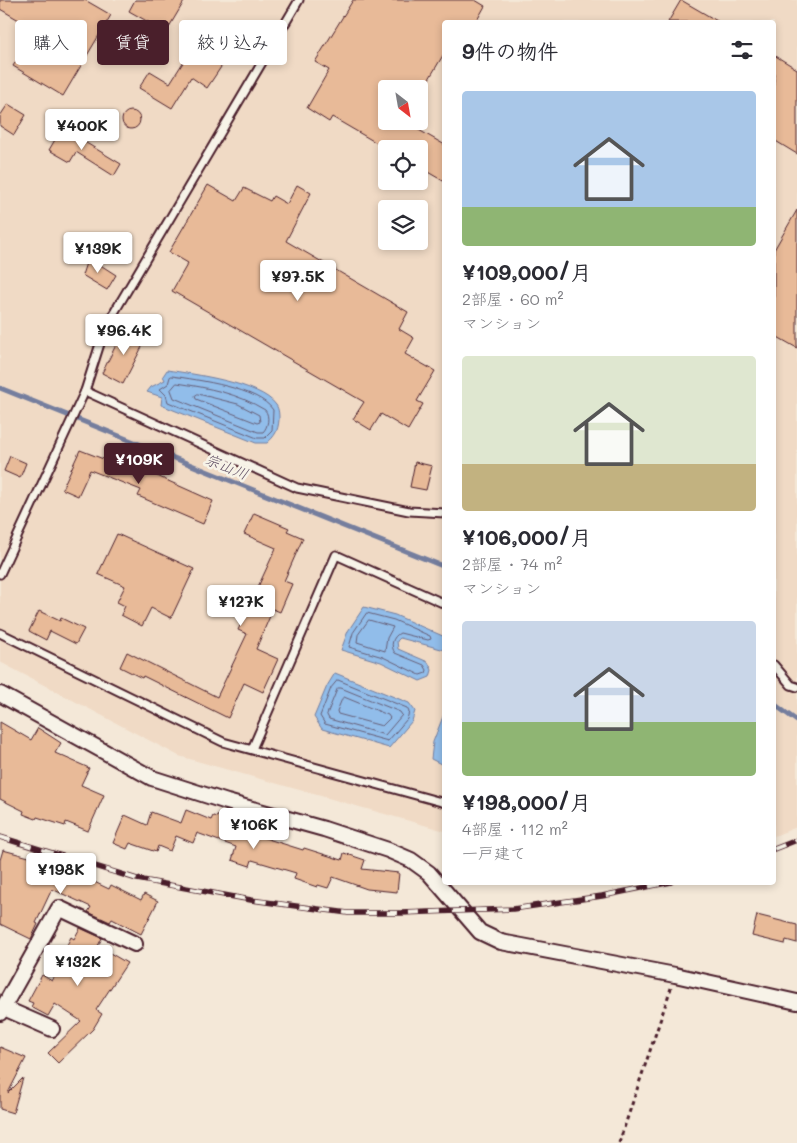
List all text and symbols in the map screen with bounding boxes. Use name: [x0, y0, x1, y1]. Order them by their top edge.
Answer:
chip: 購入: [15, 20, 87, 65]
chip: 賃貸: [97, 20, 169, 65]
chip: 絞り込み: [179, 20, 287, 65]
icon: filters: [728, 36, 756, 64]
text: 9件の物件: [462, 37, 559, 64]
north arrow: [378, 80, 428, 130]
map controls: [378, 80, 428, 250]
pin: ¥400K: [47, 108, 117, 151]
text: ¥400K: [56, 114, 108, 135]
icon: home: [564, 124, 654, 214]
button: locate: [378, 140, 428, 190]
button: layers: [378, 200, 428, 250]
pin: ¥139K: [63, 232, 133, 274]
text: ¥139K: [74, 237, 122, 258]
text: ¥109,000/月: [462, 258, 591, 285]
pin: ¥97.5K: [257, 260, 339, 302]
text: ¥97.5K: [271, 265, 325, 286]
text: 2部屋 · 60 m²: [462, 288, 564, 309]
text: マンション: [462, 312, 541, 333]
pin: ¥96.4K: [83, 314, 165, 356]
text: ¥96.4K: [96, 319, 152, 340]
icon: home: [564, 389, 654, 479]
pin: ¥109K: [104, 442, 174, 485]
text: ¥109K: [115, 448, 163, 469]
water label: 宗山川: [202, 448, 252, 484]
text: ¥106,000/月: [462, 523, 592, 550]
text: 2部屋 · 74 m²: [462, 553, 562, 574]
text: マンション: [462, 577, 541, 598]
pin: ¥127K: [206, 584, 276, 627]
text: ¥127K: [218, 590, 264, 611]
icon: home: [564, 654, 654, 744]
text: ¥198,000/月: [462, 788, 591, 815]
pin: ¥106K: [219, 808, 289, 850]
text: ¥106K: [230, 813, 278, 834]
text: 4部屋 · 112 m²: [462, 818, 568, 839]
text: 一戸建て: [462, 842, 526, 863]
pin: ¥198K: [26, 852, 96, 895]
text: ¥198K: [37, 858, 85, 879]
pin: ¥132K: [43, 944, 113, 987]
text: ¥132K: [55, 950, 101, 971]

